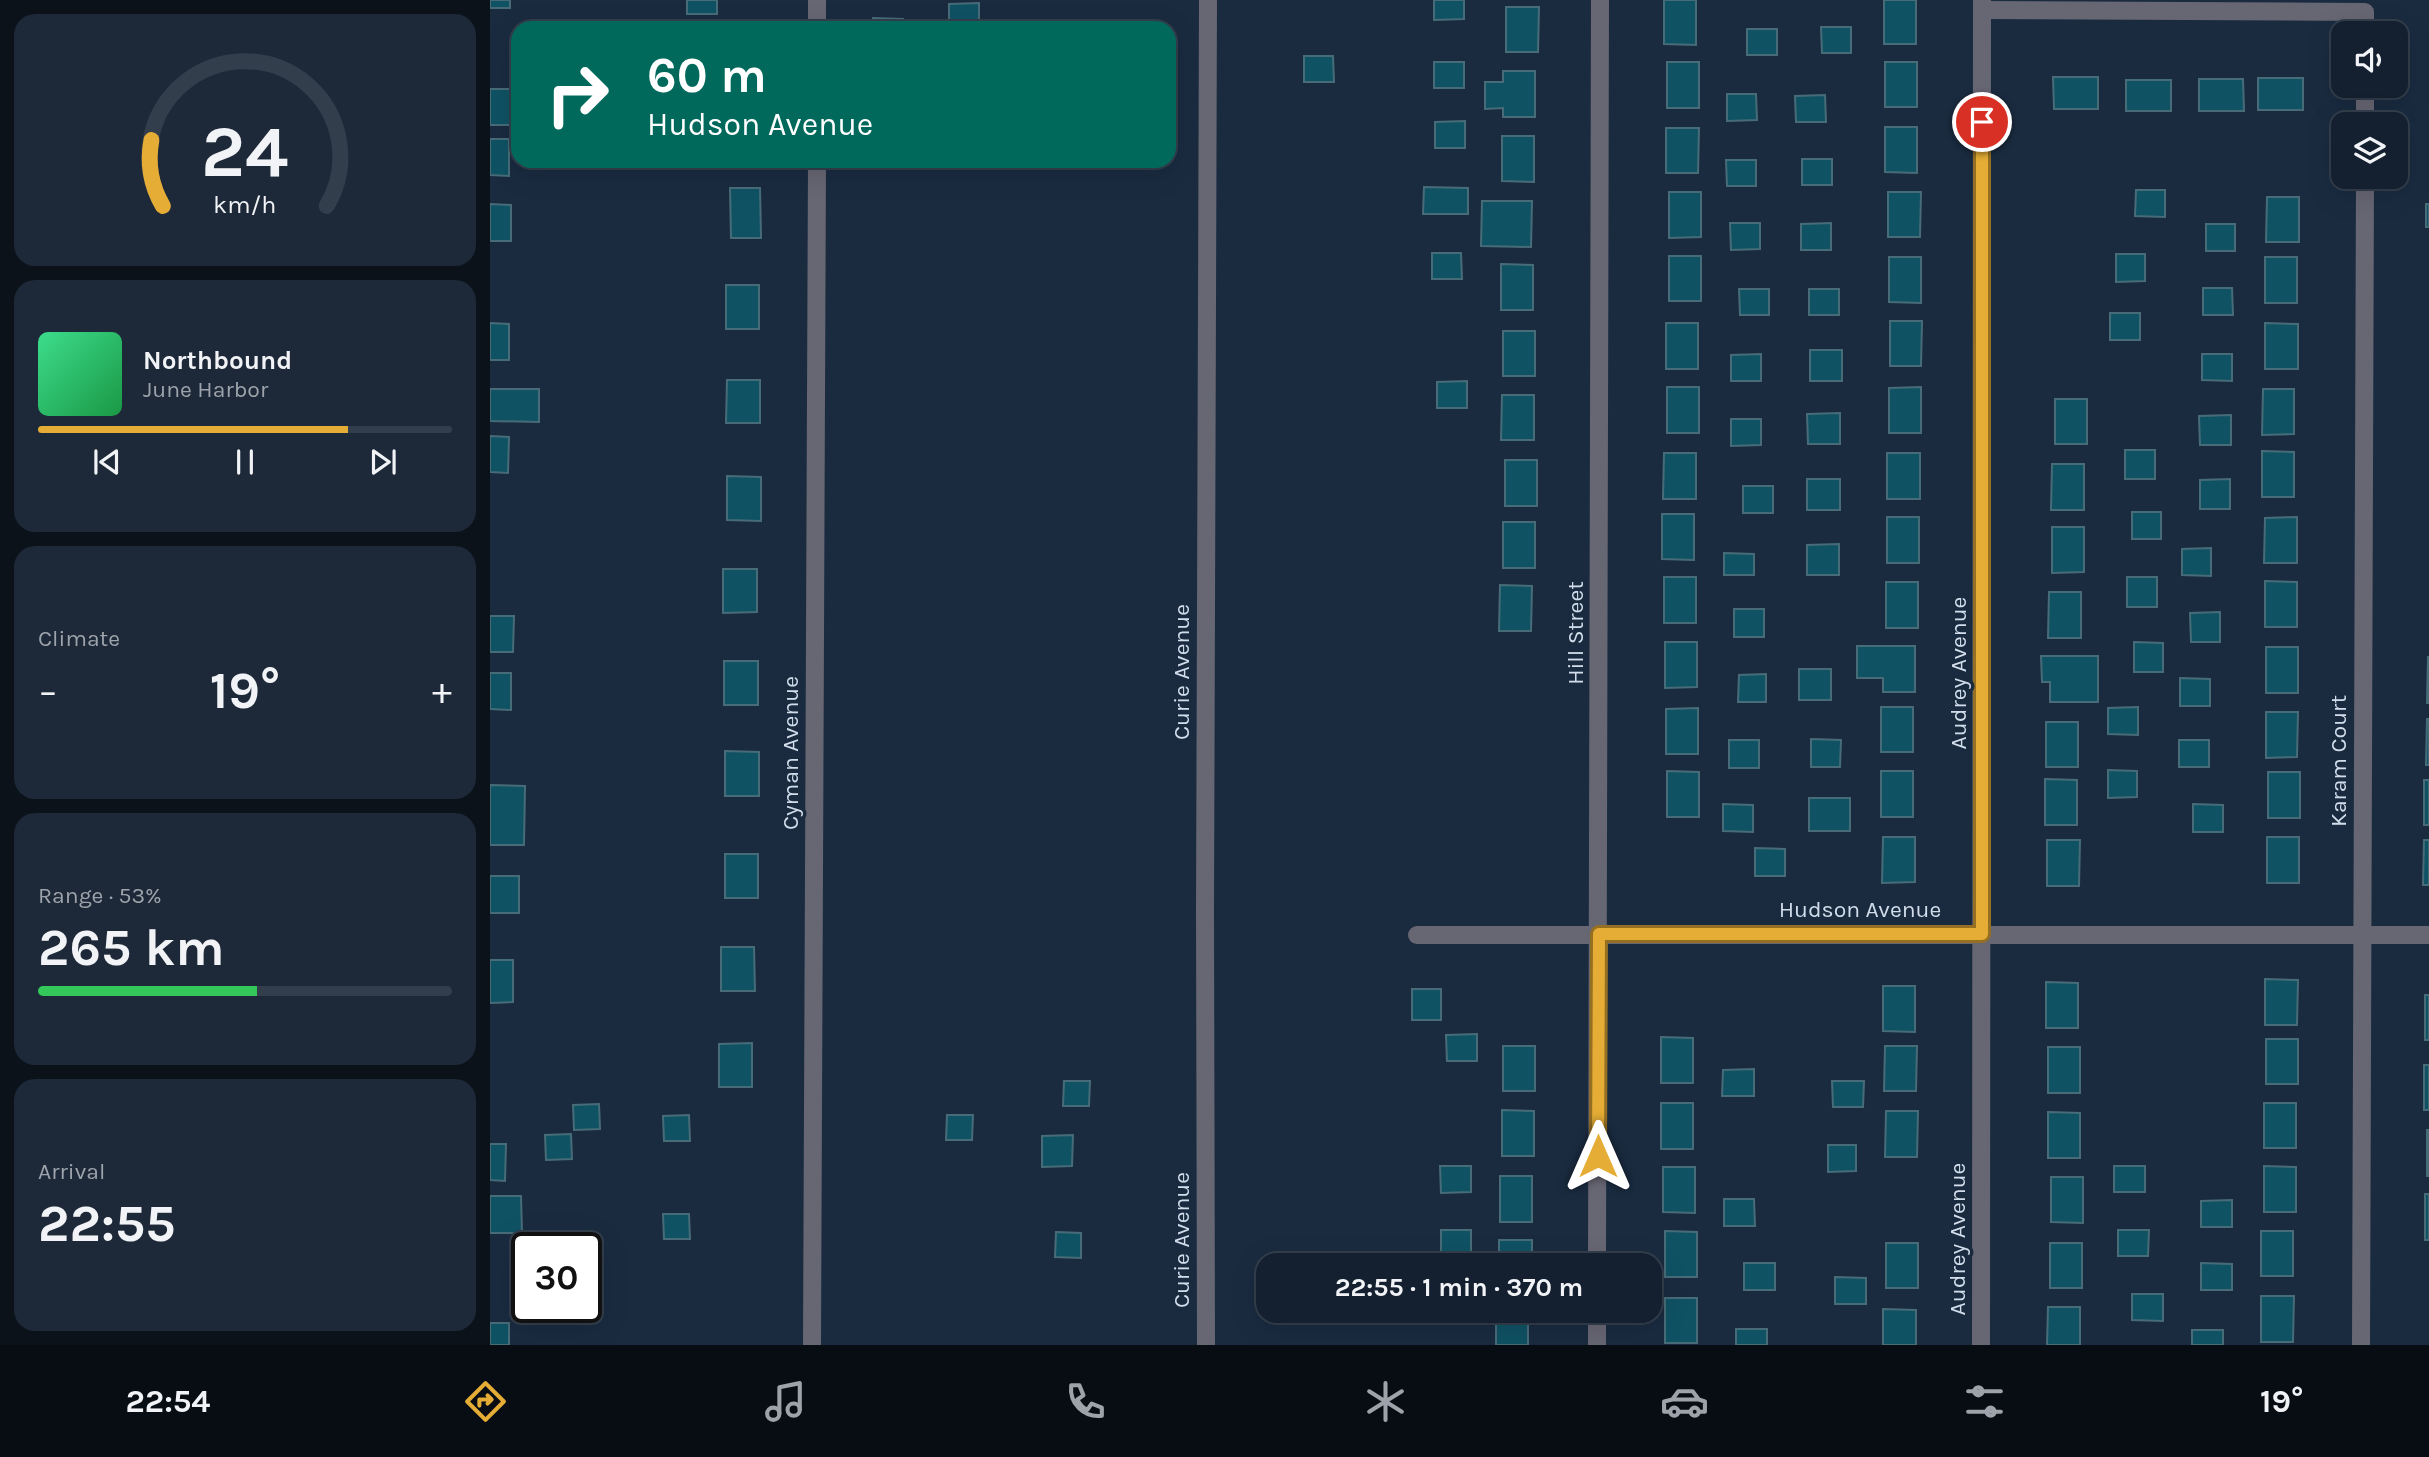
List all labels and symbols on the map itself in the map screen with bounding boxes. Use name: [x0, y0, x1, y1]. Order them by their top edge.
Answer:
pin: [1952, 92, 2012, 152]
street label: Hill Street: [1562, 581, 1589, 685]
street label: Audrey Avenue: [1945, 597, 1972, 749]
street label: Curie Avenue: [1168, 604, 1195, 740]
street label: Cyman Avenue: [777, 676, 804, 830]
street label: Karam Court: [2325, 695, 2352, 827]
street label: Hudson Avenue: [1779, 896, 1941, 923]
position arrow: [1561, 1119, 1635, 1193]
street label: Audrey Avenue: [1944, 1163, 1971, 1315]
street label: Curie Avenue: [1168, 1172, 1195, 1308]
speed limit sign: 30: [511, 1232, 602, 1323]

